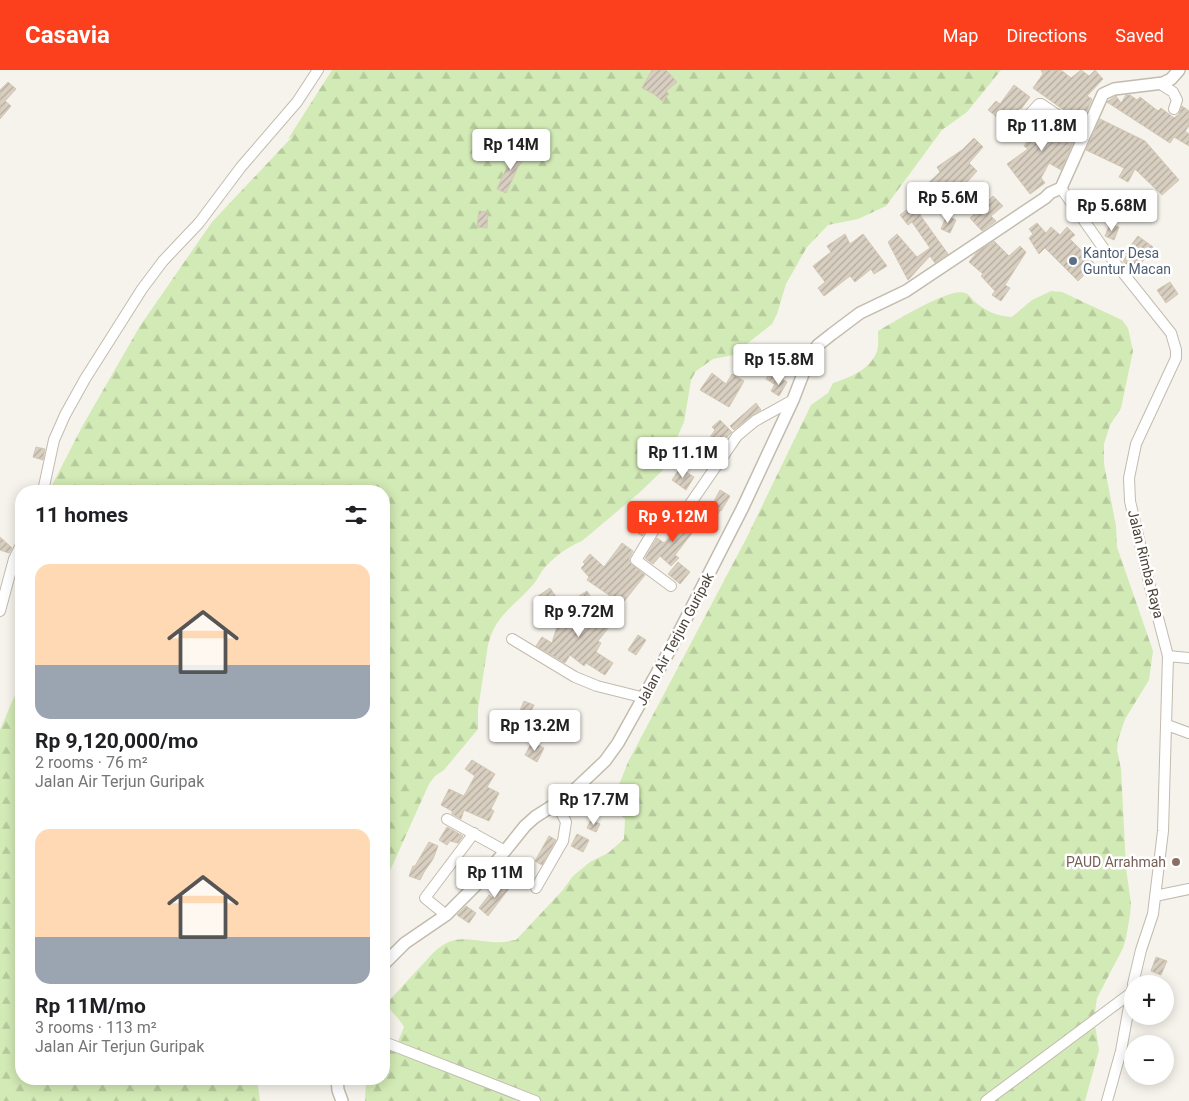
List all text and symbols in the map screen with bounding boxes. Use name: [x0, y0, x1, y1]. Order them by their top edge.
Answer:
text: Casavia: [25, 21, 110, 49]
text: Map: [943, 25, 978, 46]
text: Directions: [1006, 25, 1087, 46]
text: Saved: [1115, 25, 1164, 46]
pin: Rp 11.8M: [990, 109, 1094, 152]
text: Rp 11.8M: [1007, 116, 1077, 135]
pin: Rp 14M: [470, 128, 552, 171]
text: Rp 14M: [483, 135, 539, 154]
pin: Rp 5.6M: [902, 182, 994, 224]
text: Rp 5.6M: [918, 188, 978, 207]
pin: Rp 5.68M: [1060, 190, 1164, 232]
text: Rp 5.68M: [1077, 196, 1147, 215]
place label: Kantor Desa Guntur Macan: [1083, 245, 1171, 277]
marker: Kantor Desa Guntur Macan: [1067, 255, 1079, 267]
pin: Rp 15.8M: [727, 344, 831, 386]
text: Rp 15.8M: [744, 350, 814, 369]
pin: Rp 11.1M: [631, 436, 735, 479]
text: Rp 11.1M: [648, 443, 718, 462]
pin: Rp 9.12M: [621, 500, 725, 543]
icon: filters: [342, 501, 370, 529]
text: 11 homes: [35, 503, 128, 527]
text: Rp 9.12M: [638, 507, 708, 526]
street label: Jalan Rimba Raya: [1125, 508, 1167, 620]
street label: Jalan Air Terjun Guripak: [633, 569, 717, 708]
pin: Rp 9.72M: [527, 596, 631, 638]
icon: home: [158, 597, 248, 687]
text: Rp 9.72M: [544, 602, 614, 621]
pin: Rp 13.2M: [483, 710, 587, 752]
text: Rp 13.2M: [500, 716, 570, 735]
text: Rp 9,120,000/mo: [35, 729, 198, 753]
text: 2 rooms · 76 m²: [35, 753, 148, 772]
text: Jalan Air Terjun Guripak: [35, 772, 204, 791]
pin: Rp 17.7M: [542, 784, 646, 826]
text: Rp 17.7M: [559, 790, 629, 809]
place label: PAUD Arrahmah: [1066, 854, 1166, 870]
pin: Rp 11M: [454, 856, 536, 899]
marker: PAUD Arrahmah: [1170, 856, 1182, 868]
icon: home: [158, 862, 248, 952]
text: Rp 11M: [467, 863, 523, 882]
map controls: [1124, 975, 1174, 1085]
button: +: [1124, 975, 1174, 1025]
text: Rp 11M/mo: [35, 994, 146, 1018]
text: 3 rooms · 113 m²: [35, 1018, 157, 1037]
button: −: [1124, 1035, 1174, 1085]
text: Jalan Air Terjun Guripak: [35, 1037, 204, 1056]

